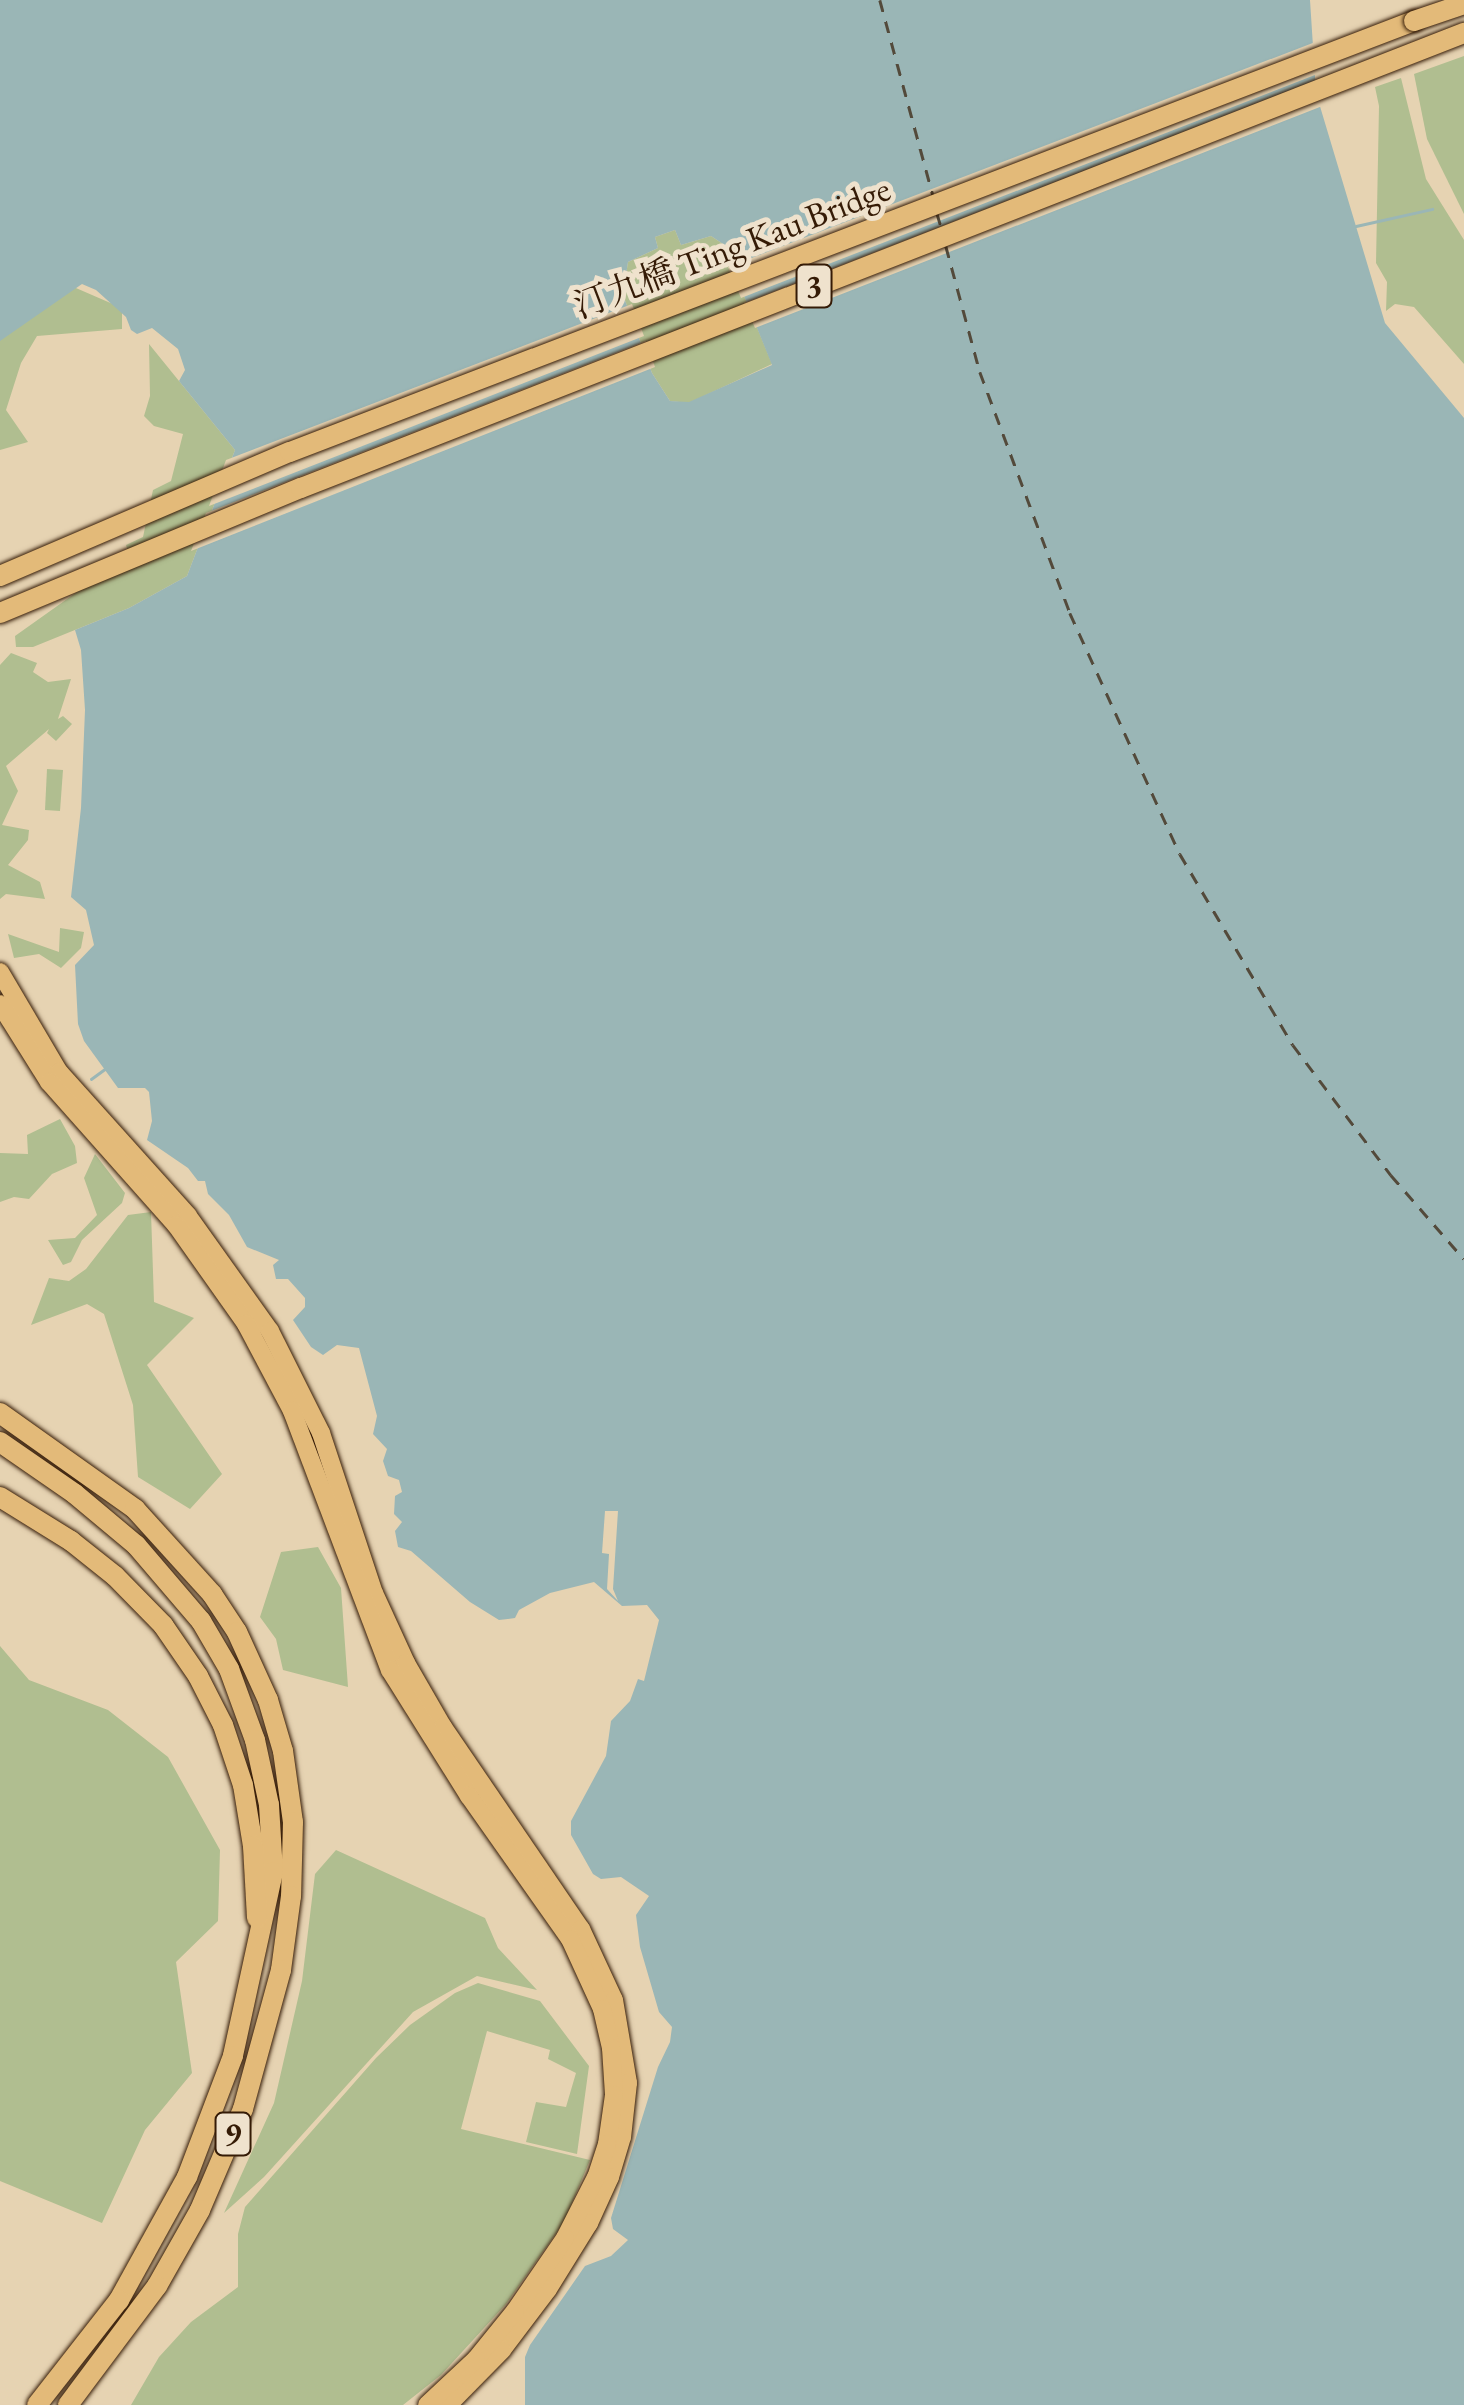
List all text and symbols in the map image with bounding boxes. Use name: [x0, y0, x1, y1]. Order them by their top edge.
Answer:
street label: 汀九橋 Ting Kau Bridge: [568, 167, 896, 327]
road number: 3: [794, 259, 834, 313]
road number: 9: [213, 2107, 253, 2161]

